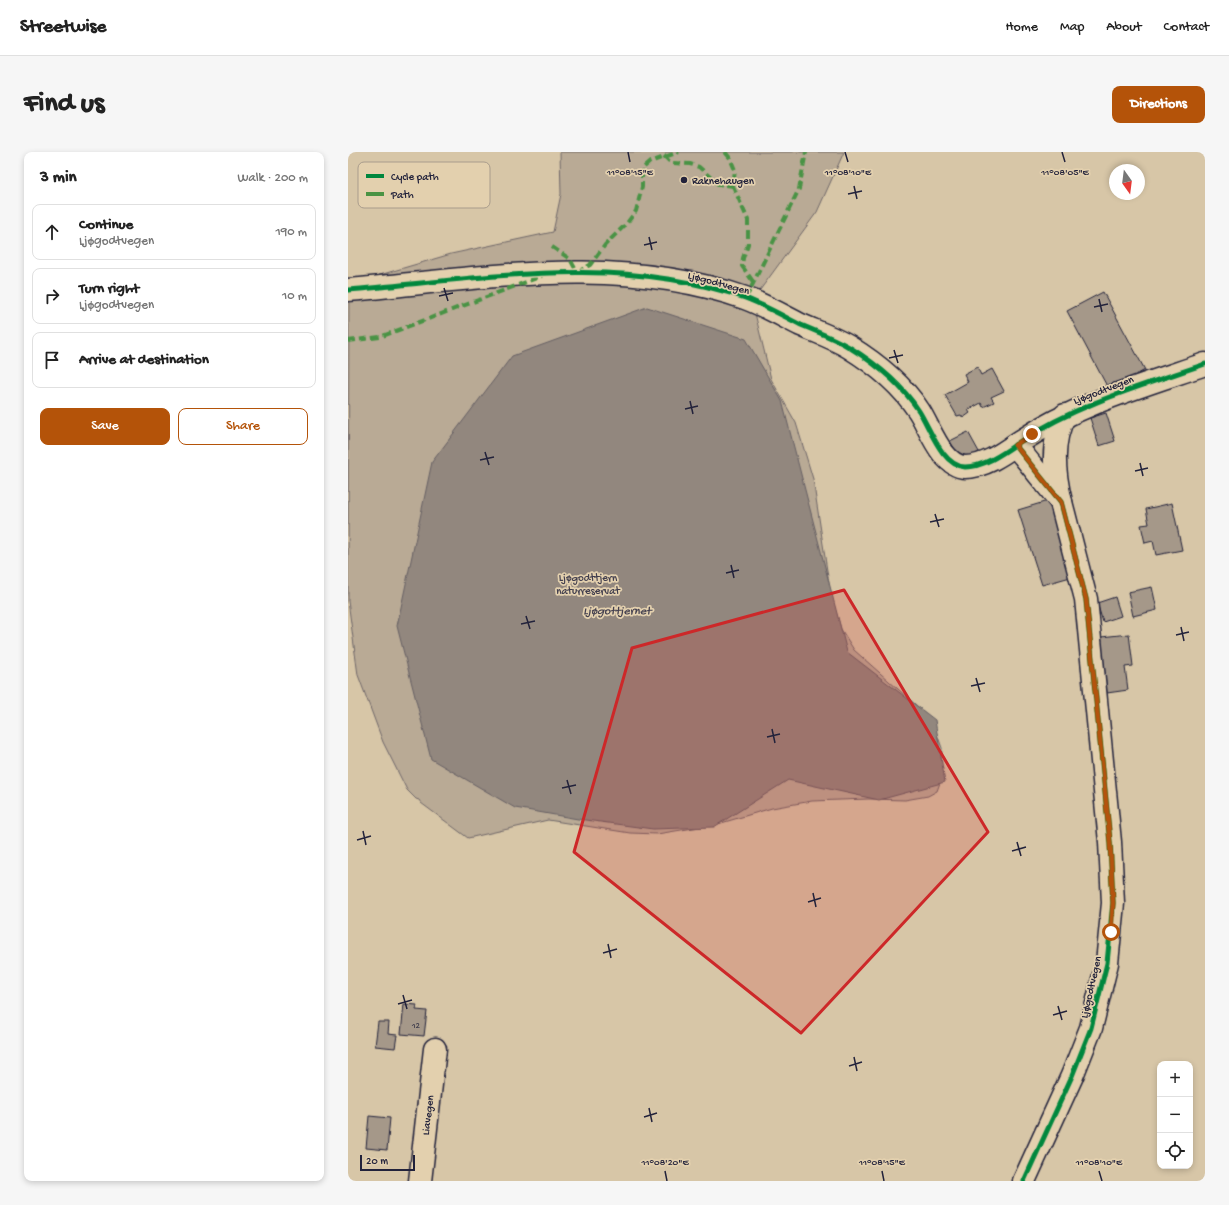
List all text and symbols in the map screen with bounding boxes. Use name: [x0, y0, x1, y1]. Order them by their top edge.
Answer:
text: Streetwise: [20, 16, 106, 39]
text: Home: [1006, 19, 1038, 36]
text: Map: [1060, 19, 1084, 36]
text: About: [1106, 19, 1142, 36]
text: Contact: [1164, 19, 1209, 36]
button: Directions: [1112, 86, 1205, 123]
text: Find us: [24, 88, 104, 121]
legend: [358, 162, 490, 208]
north arrow: [1109, 164, 1145, 200]
text: 11°08'15"E: [606, 167, 654, 179]
text: 11°08'10"E: [824, 167, 872, 179]
text: 11°08'05"E: [1040, 167, 1090, 179]
text: 3 min: [40, 168, 77, 188]
text: Walk · 200 m: [237, 171, 308, 186]
text: Cycle path: [391, 172, 439, 184]
marker: Raknehaugen: [679, 175, 689, 185]
place label: Raknehaugen: [692, 176, 755, 188]
text: Path: [390, 190, 414, 202]
text: Continue: [79, 216, 133, 234]
icon: ahead: [41, 221, 63, 243]
text: 190 m: [276, 225, 307, 240]
text: Ljøgodtvegen: [79, 234, 154, 249]
street label: Ljøgodtvegen: [686, 270, 751, 298]
text: Turn right: [79, 280, 139, 298]
icon: right: [41, 285, 63, 307]
text: 10 m: [282, 289, 307, 304]
text: Ljøgodtvegen: [79, 298, 154, 313]
icon: arrive: [41, 349, 63, 371]
text: Arrive at destination: [79, 351, 209, 369]
street label: Ljøgodtvegen: [1072, 374, 1136, 408]
button: Save: [40, 408, 170, 445]
button: Share: [178, 408, 308, 445]
route end: [1023, 425, 1041, 443]
park label: Ljøgodttjern naturreservat: [556, 573, 621, 598]
water label: Ljøgottjernet: [583, 605, 653, 619]
route start: [1102, 923, 1120, 941]
street label: Ljøgodtvegen: [1079, 954, 1105, 1020]
house number: 12: [411, 1021, 421, 1032]
map controls: [1157, 1061, 1193, 1169]
button: +: [1157, 1061, 1193, 1097]
street label: Liavegen: [421, 1094, 437, 1136]
button: −: [1157, 1097, 1193, 1133]
button: locate: [1157, 1133, 1193, 1169]
scale bar: [360, 1153, 415, 1172]
text: 20 m: [366, 1156, 388, 1168]
text: 11°08'20"E: [640, 1157, 689, 1169]
text: 11°08'15"E: [858, 1157, 906, 1169]
text: 11°08'10"E: [1075, 1157, 1123, 1169]

